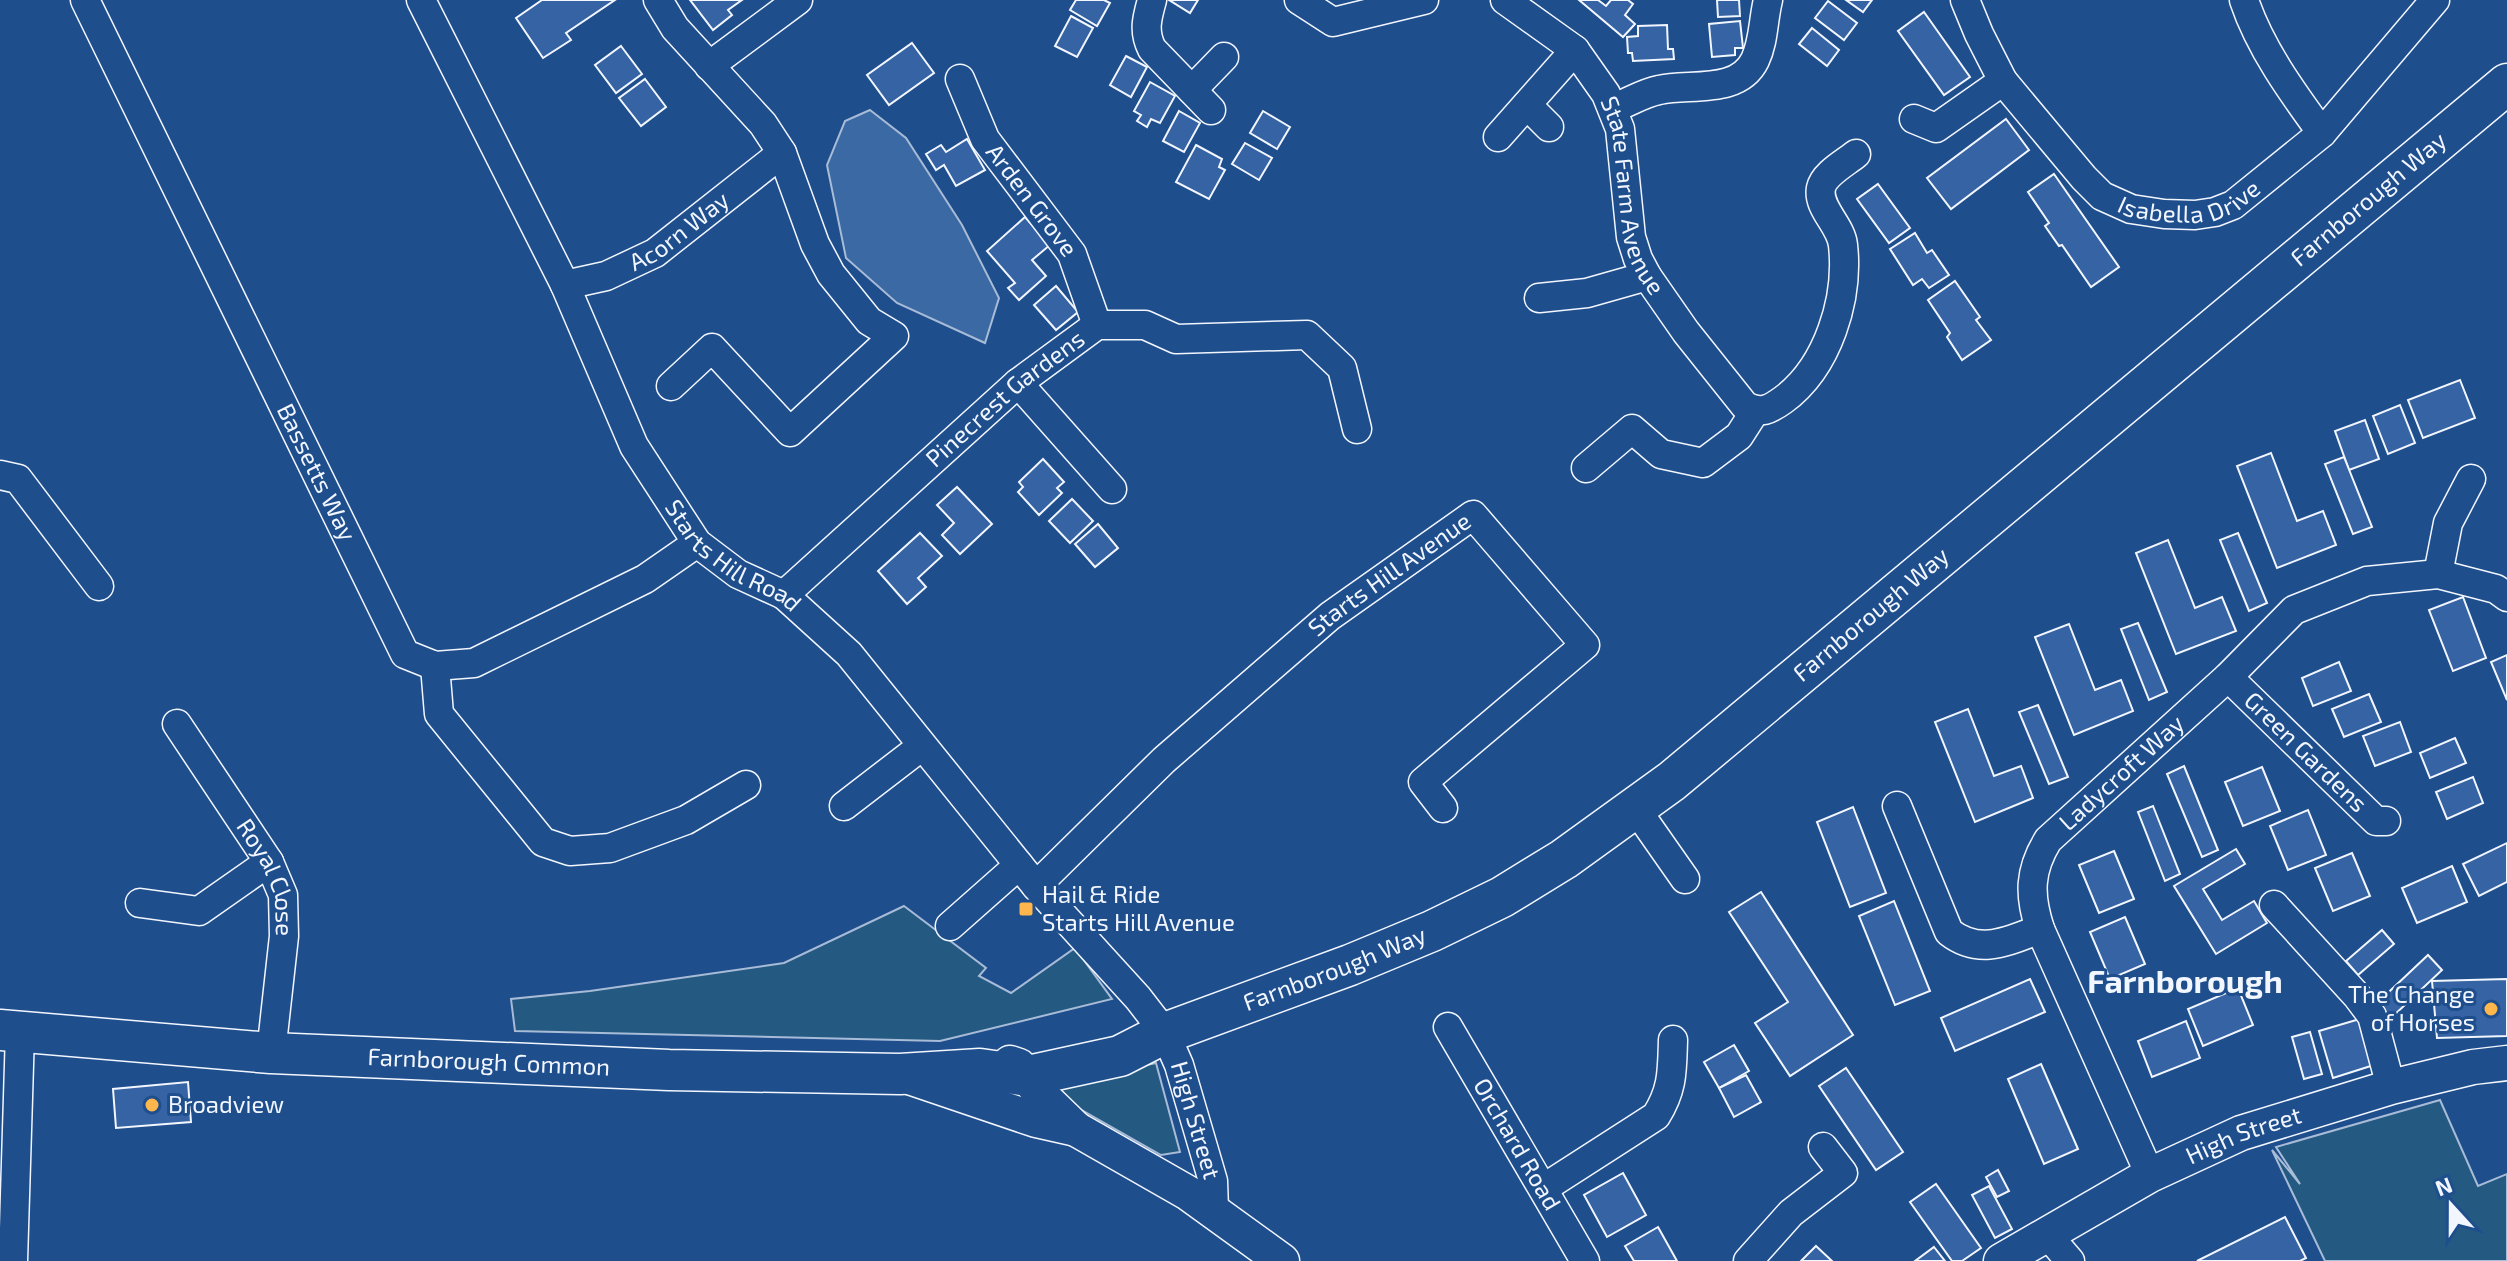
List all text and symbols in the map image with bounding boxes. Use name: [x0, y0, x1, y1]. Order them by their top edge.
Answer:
street label: State Farm Avenue: [1595, 92, 1671, 300]
street label: Farnborough Way: [2284, 125, 2452, 271]
street label: Arden Grove: [981, 137, 1085, 262]
street label: Isabella Drive: [2114, 173, 2265, 229]
street label: Acorn Way: [624, 184, 734, 276]
street label: Pinecrest Gardens: [919, 323, 1090, 472]
street label: Bassetts Way: [272, 398, 363, 546]
street label: Starts Hill Road: [660, 494, 808, 617]
street label: Starts Hill Avenue: [1302, 505, 1476, 641]
street label: Farnborough Way: [1787, 540, 1954, 687]
street label: Green Gardens: [2239, 685, 2374, 817]
street label: Ladycroft Way: [2052, 708, 2189, 836]
street label: Royal Close: [231, 813, 300, 936]
place label: Hail & Ride Starts Hill Avenue: [1042, 879, 1235, 936]
marker: Hail & Ride Starts Hill Avenue: [1017, 900, 1035, 918]
street label: Farnborough Way: [1239, 919, 1430, 1016]
district label: Farnborough: [2087, 961, 2283, 999]
place label: The Change of Horses: [2348, 979, 2475, 1036]
marker: The Change of Horses: [2482, 1000, 2500, 1018]
street label: Farnborough Common: [367, 1041, 611, 1080]
street label: High Street: [1166, 1057, 1228, 1182]
street label: Orchard Road: [1468, 1072, 1568, 1215]
place label: Broadview: [168, 1089, 284, 1118]
marker: Broadview: [143, 1096, 161, 1114]
street label: High Street: [2181, 1099, 2305, 1170]
north arrow: [2411, 1165, 2491, 1245]
text: N: [2431, 1170, 2456, 1200]

